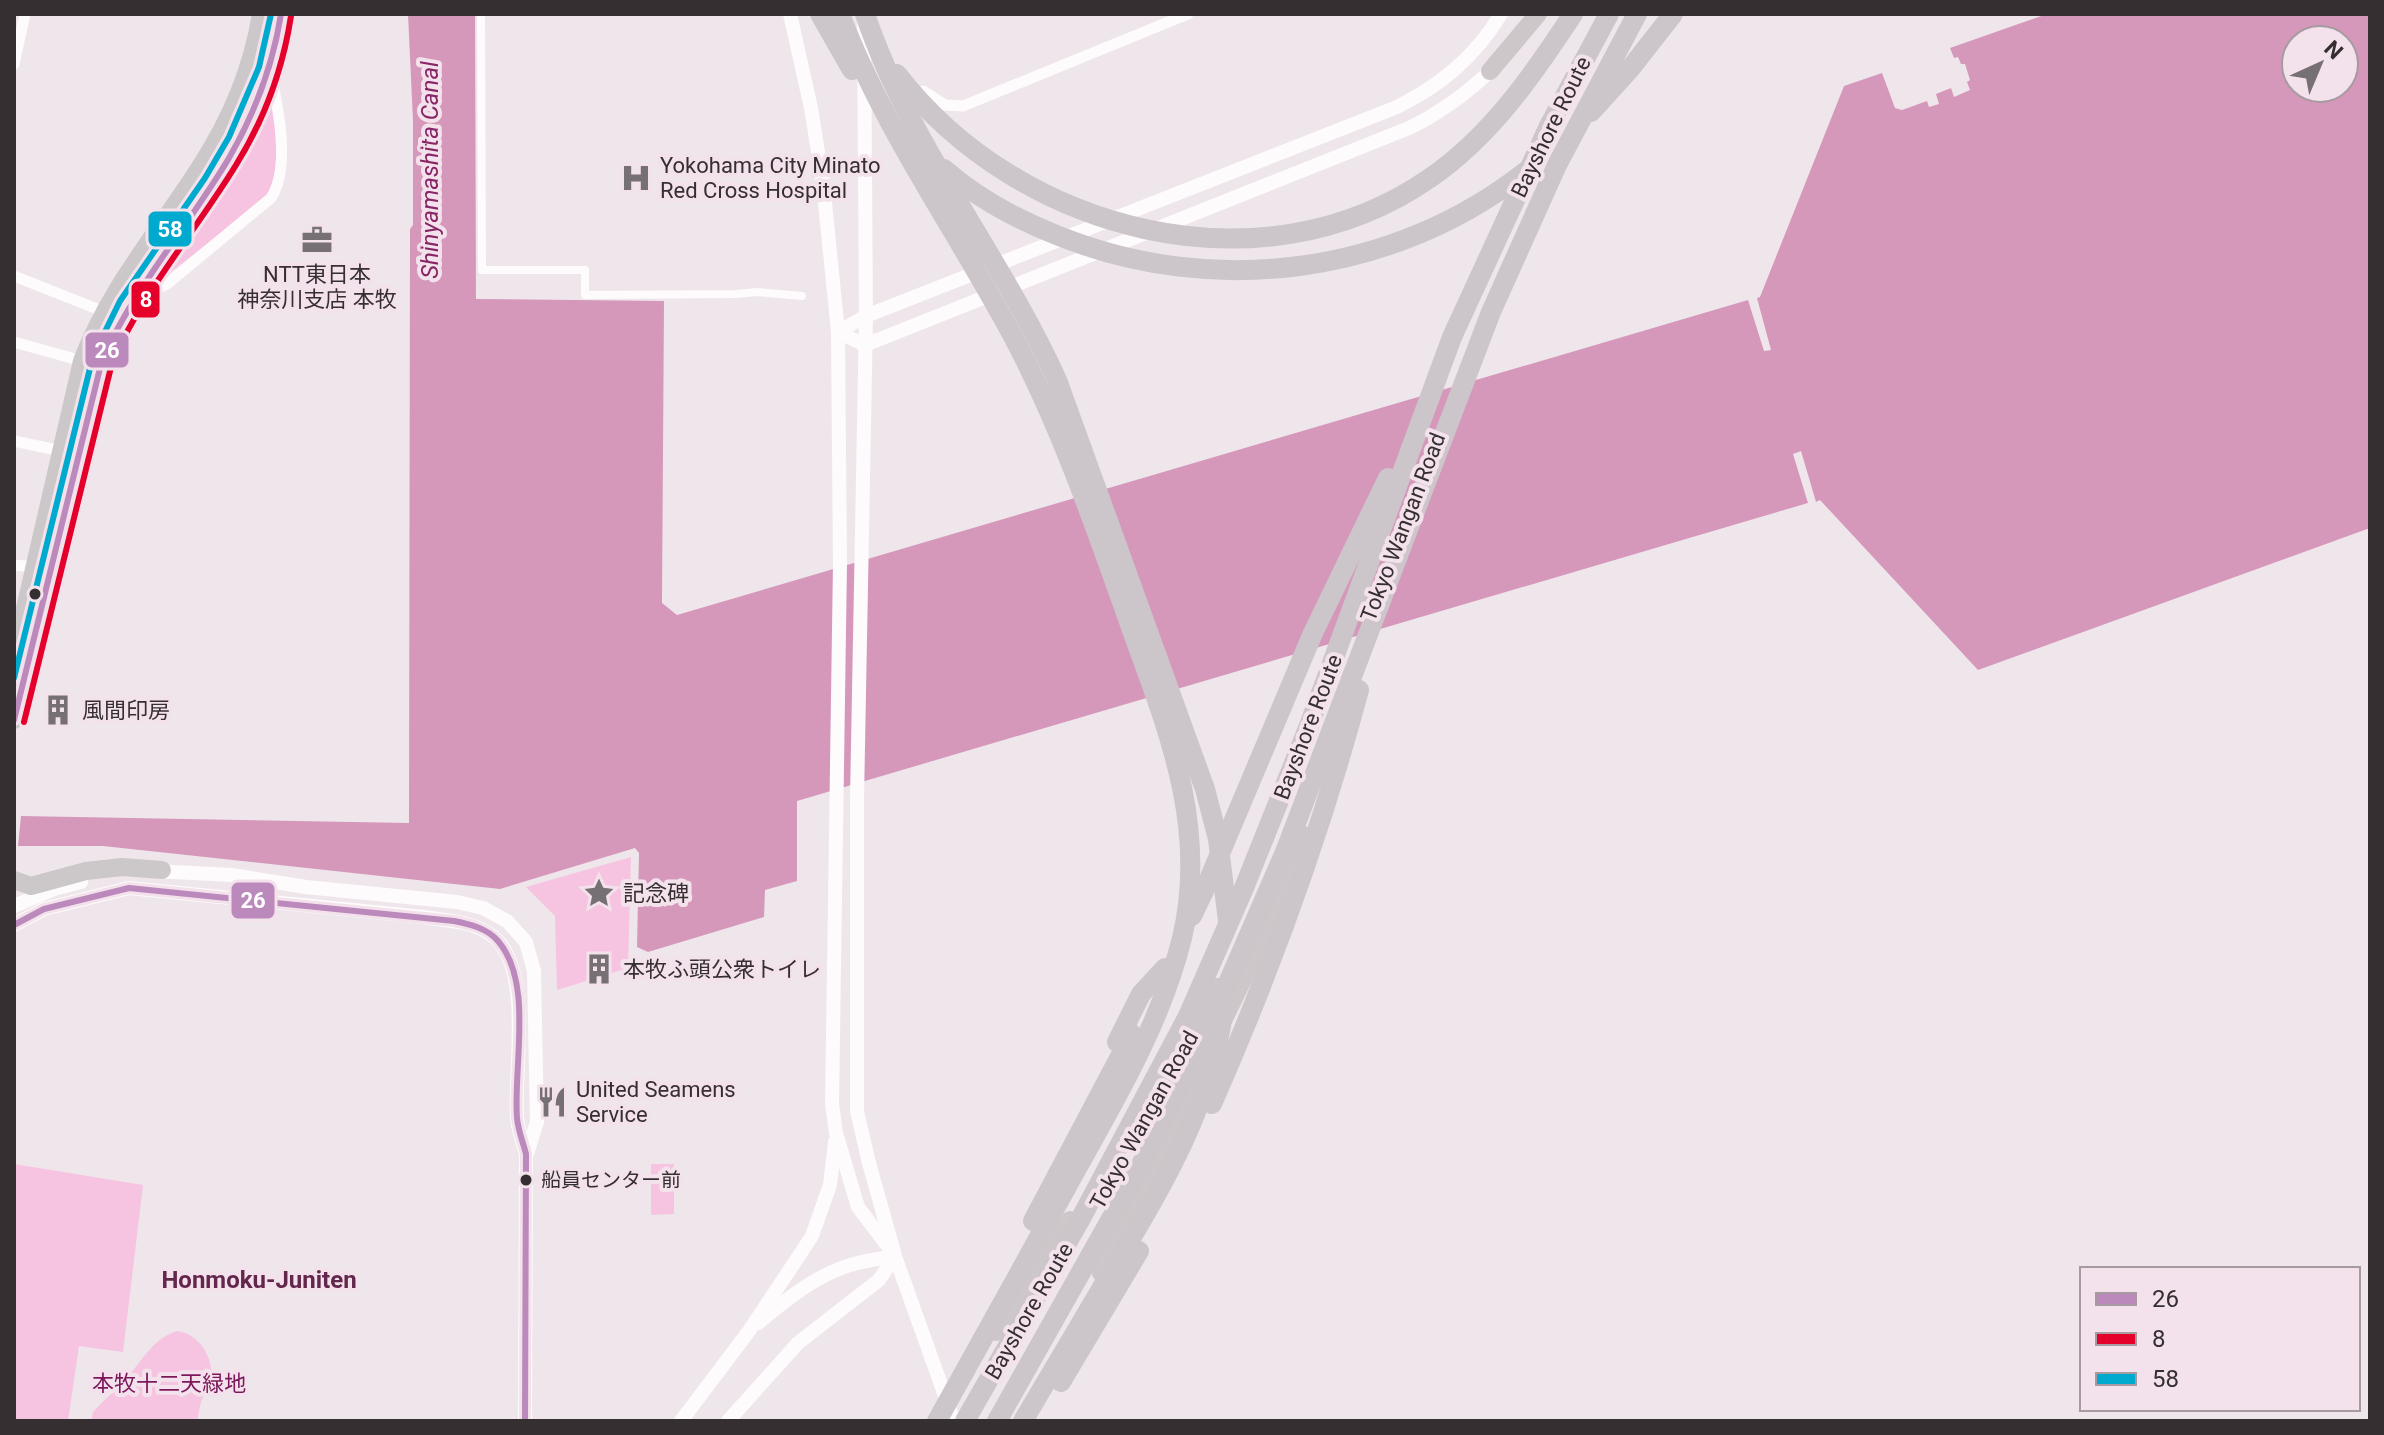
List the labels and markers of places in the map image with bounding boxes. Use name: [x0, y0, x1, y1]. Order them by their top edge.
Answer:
place label: Yokohama City Minato Red Cross Hospital: [660, 153, 881, 203]
hospital icon: Yokohama City Minato Red Cross Hospital: [619, 161, 653, 195]
office icon: NTT東日本 神奈川支店 本牧: [300, 223, 334, 257]
place label: NTT東日本 神奈川支店 本牧: [237, 262, 397, 312]
unlabelled marker: [27, 586, 43, 602]
building icon: 風間印房: [41, 693, 75, 727]
place label: 風間印房: [82, 698, 170, 723]
place icon: 記念碑: [582, 876, 616, 910]
place label: 記念碑: [623, 881, 689, 906]
building icon: 本牧ふ頭公衆トイレ: [582, 952, 616, 986]
place label: 本牧ふ頭公衆トイレ: [623, 957, 821, 982]
place label: United Seamens Service: [576, 1077, 736, 1127]
restaurant icon: United Seamens Service: [535, 1085, 569, 1119]
place label: 船員センター前: [541, 1168, 681, 1192]
marker: 船員センター前: [518, 1172, 534, 1188]

